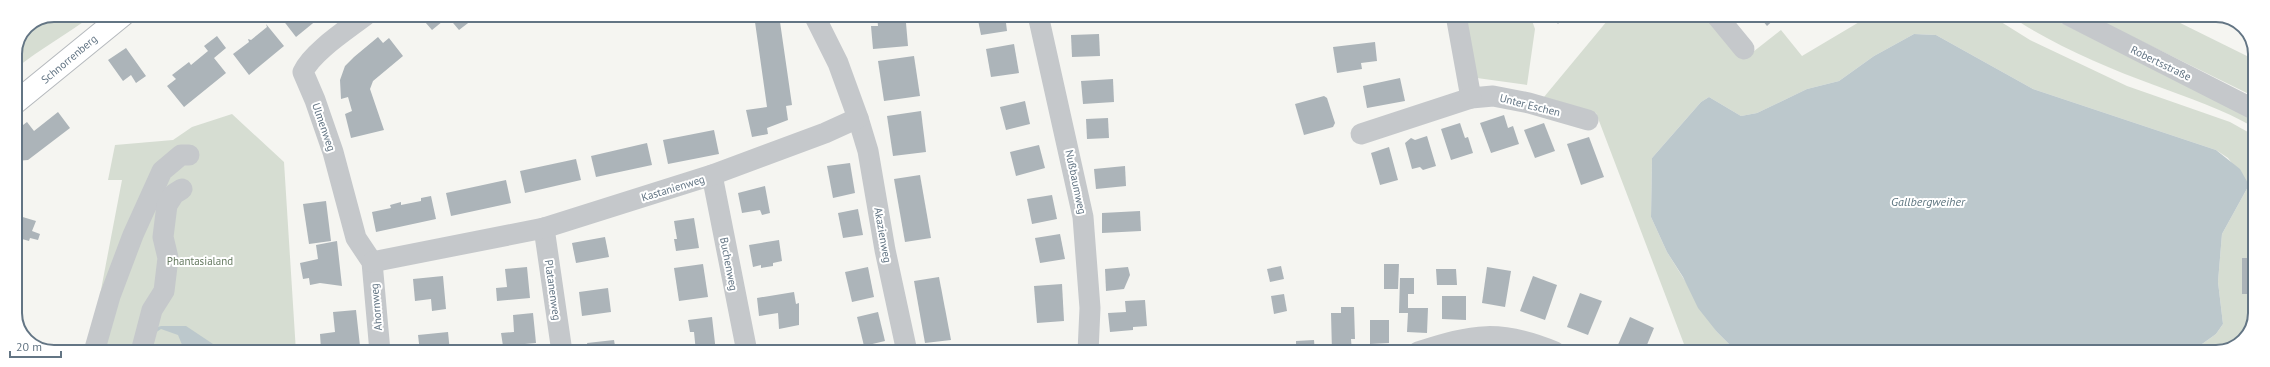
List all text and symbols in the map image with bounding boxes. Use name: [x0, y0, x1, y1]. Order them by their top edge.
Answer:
street label: Schnorrenberg: [38, 31, 100, 87]
street label: Robertsstraße: [2128, 42, 2194, 84]
street label: Unter Eschen: [1498, 91, 1562, 119]
street label: Ulmenweg: [309, 101, 339, 153]
street label: Nußbaumweg: [1062, 149, 1090, 216]
street label: Kastanienweg: [640, 172, 706, 204]
water label: Gallbergweiher: [1891, 194, 1966, 209]
street label: Akazienweg: [871, 206, 895, 264]
street label: Buchenweg: [717, 236, 741, 292]
park label: Phantasialand: [167, 254, 233, 268]
street label: Platanenweg: [542, 259, 564, 321]
street label: Ahornweg: [367, 283, 385, 331]
scale bar: [10, 333, 61, 359]
text: 20 m: [16, 339, 42, 354]

